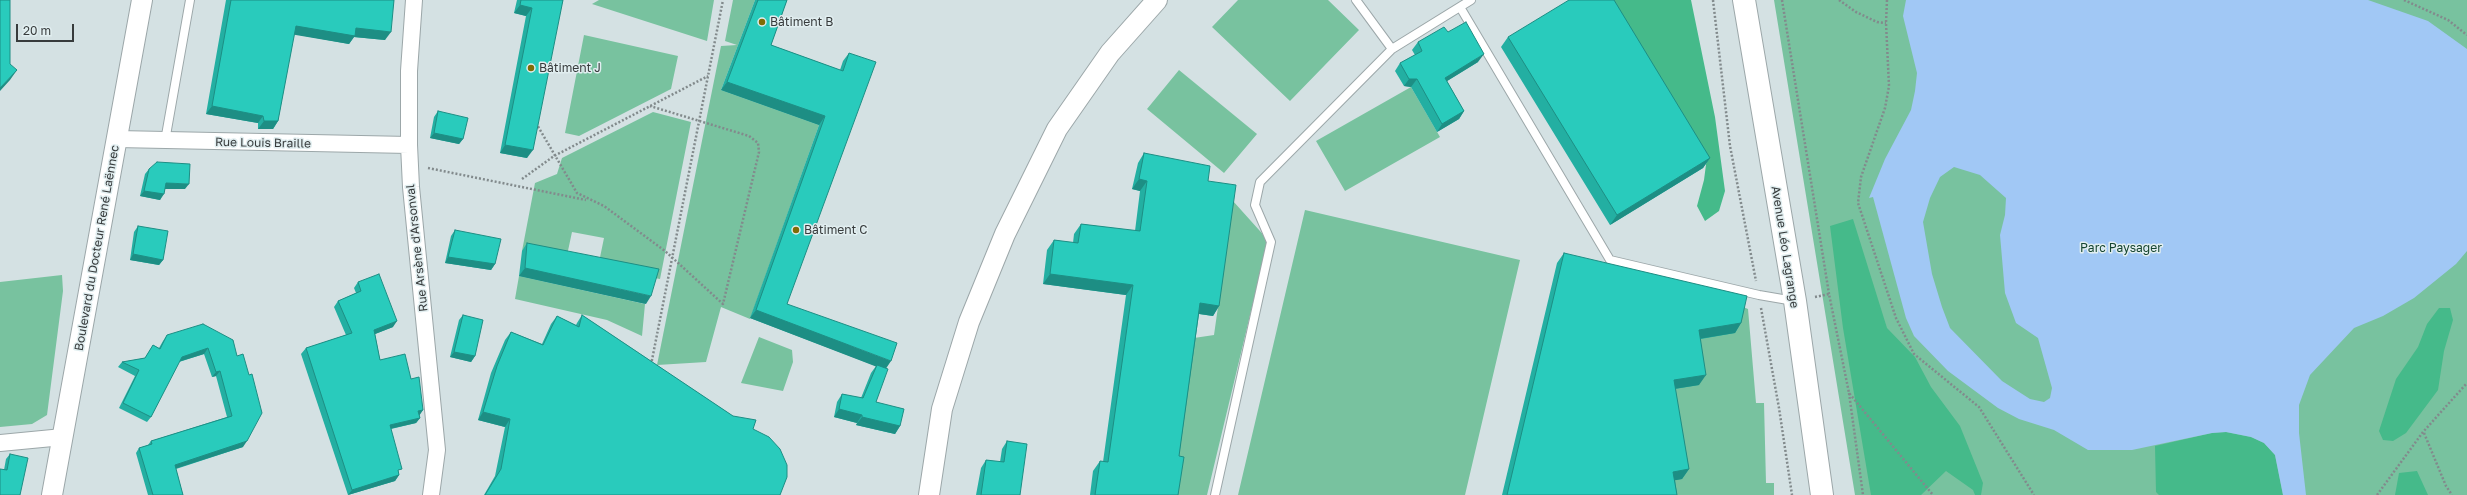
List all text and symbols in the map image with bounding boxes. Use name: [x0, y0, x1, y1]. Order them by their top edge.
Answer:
place label: Bâtiment B: [770, 15, 833, 29]
scale bar: [18, 16, 76, 42]
marker: Bâtiment B: [757, 17, 767, 27]
text: 20 m: [23, 23, 51, 38]
place label: Bâtiment J: [539, 61, 601, 75]
marker: Bâtiment J: [526, 63, 536, 73]
street label: Rue Louis Braille: [215, 135, 311, 151]
street label: Boulevard du Docteur René Laënnec: [72, 144, 122, 352]
street label: Rue Arsène d'Arsonval: [403, 184, 431, 312]
street label: Avenue Léo Lagrange: [1768, 185, 1802, 309]
place label: Bâtiment C: [804, 223, 868, 237]
marker: Bâtiment C: [791, 225, 801, 235]
park label: Parc Paysager: [2080, 241, 2162, 255]

